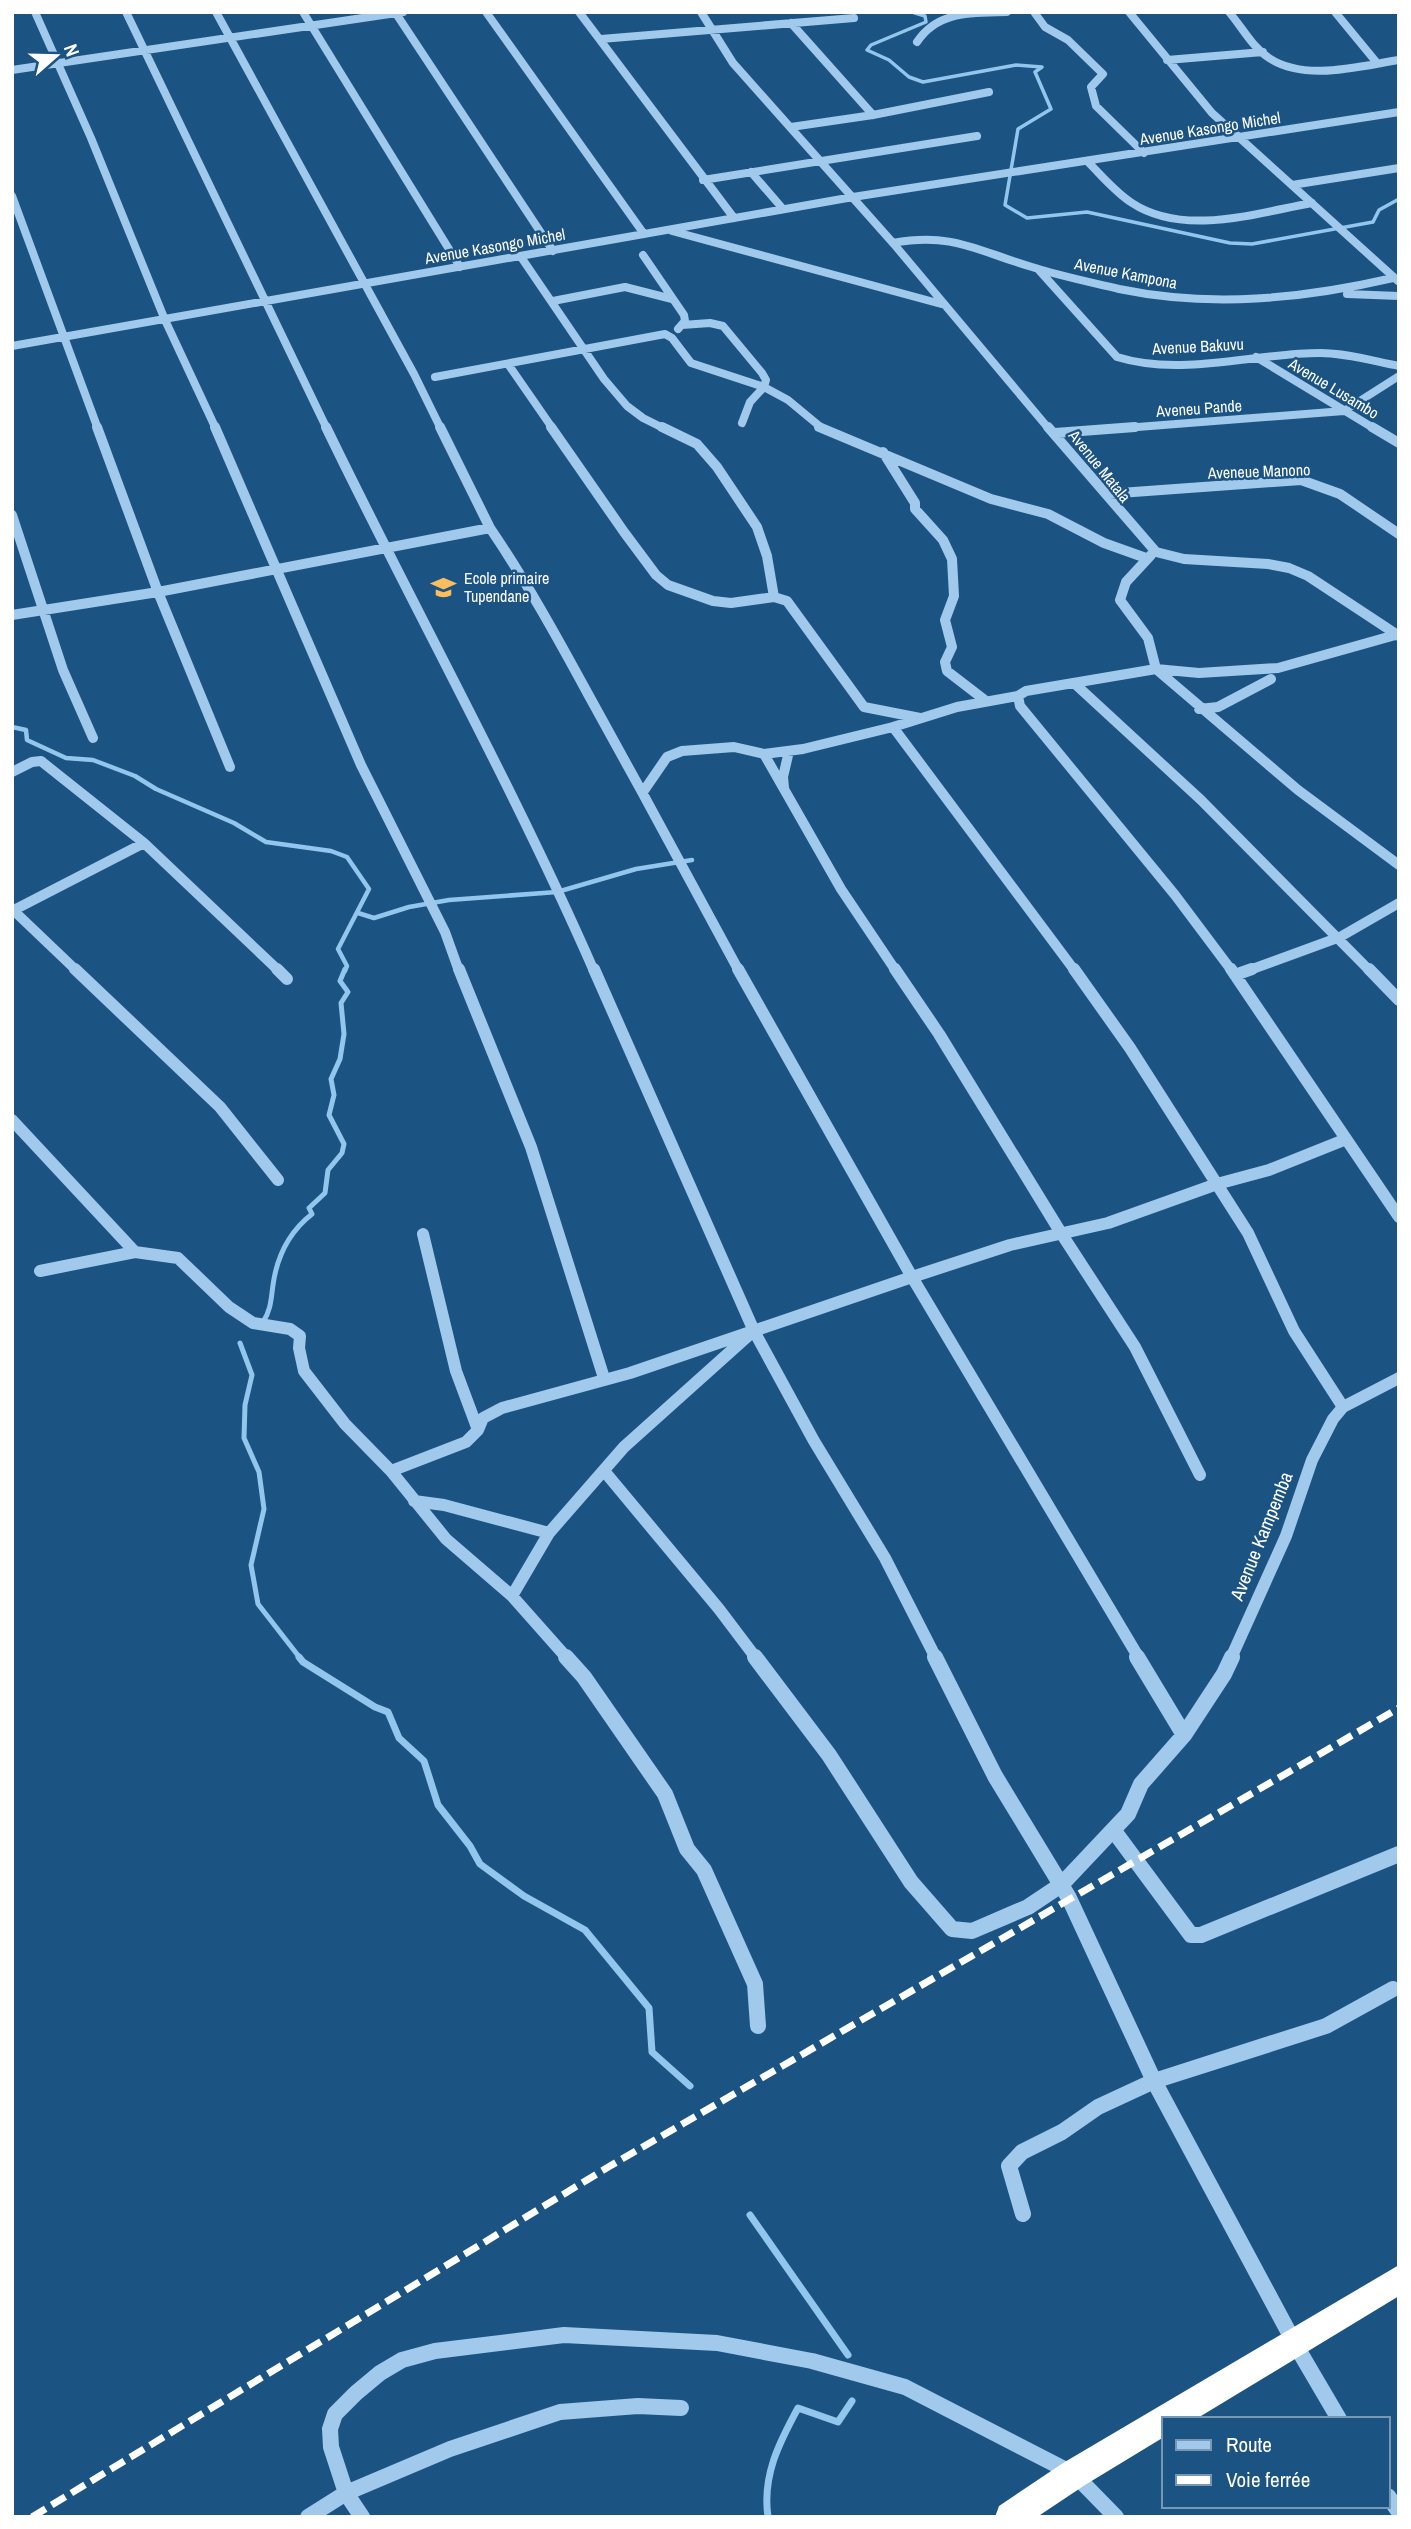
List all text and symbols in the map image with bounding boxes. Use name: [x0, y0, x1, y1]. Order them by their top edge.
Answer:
north arrow: [21, 21, 91, 91]
text: N: [58, 40, 86, 60]
street label: Avenue Kasongo Michel: [1137, 106, 1282, 150]
street label: Avenue Kasongo Michel: [422, 223, 567, 269]
street label: Avenue Kampona: [1072, 252, 1180, 294]
street label: Avenue Bakuvu: [1151, 333, 1244, 359]
street label: Avenue Lusambo: [1284, 352, 1383, 424]
street label: Aveneu Pande: [1154, 394, 1243, 422]
street label: Avenue Matala: [1063, 424, 1136, 507]
street label: Aveneue Manono: [1206, 458, 1311, 484]
place label: Ecole primaire Tupendane: [464, 567, 549, 607]
school or university icon: Ecole primaire Tupendane: [430, 573, 458, 601]
street label: Avenue Kampemba: [1223, 1468, 1299, 1605]
legend: [1162, 2417, 1390, 2508]
text: Route: [1226, 2430, 1272, 2459]
text: Voie ferrée: [1226, 2465, 1310, 2494]

